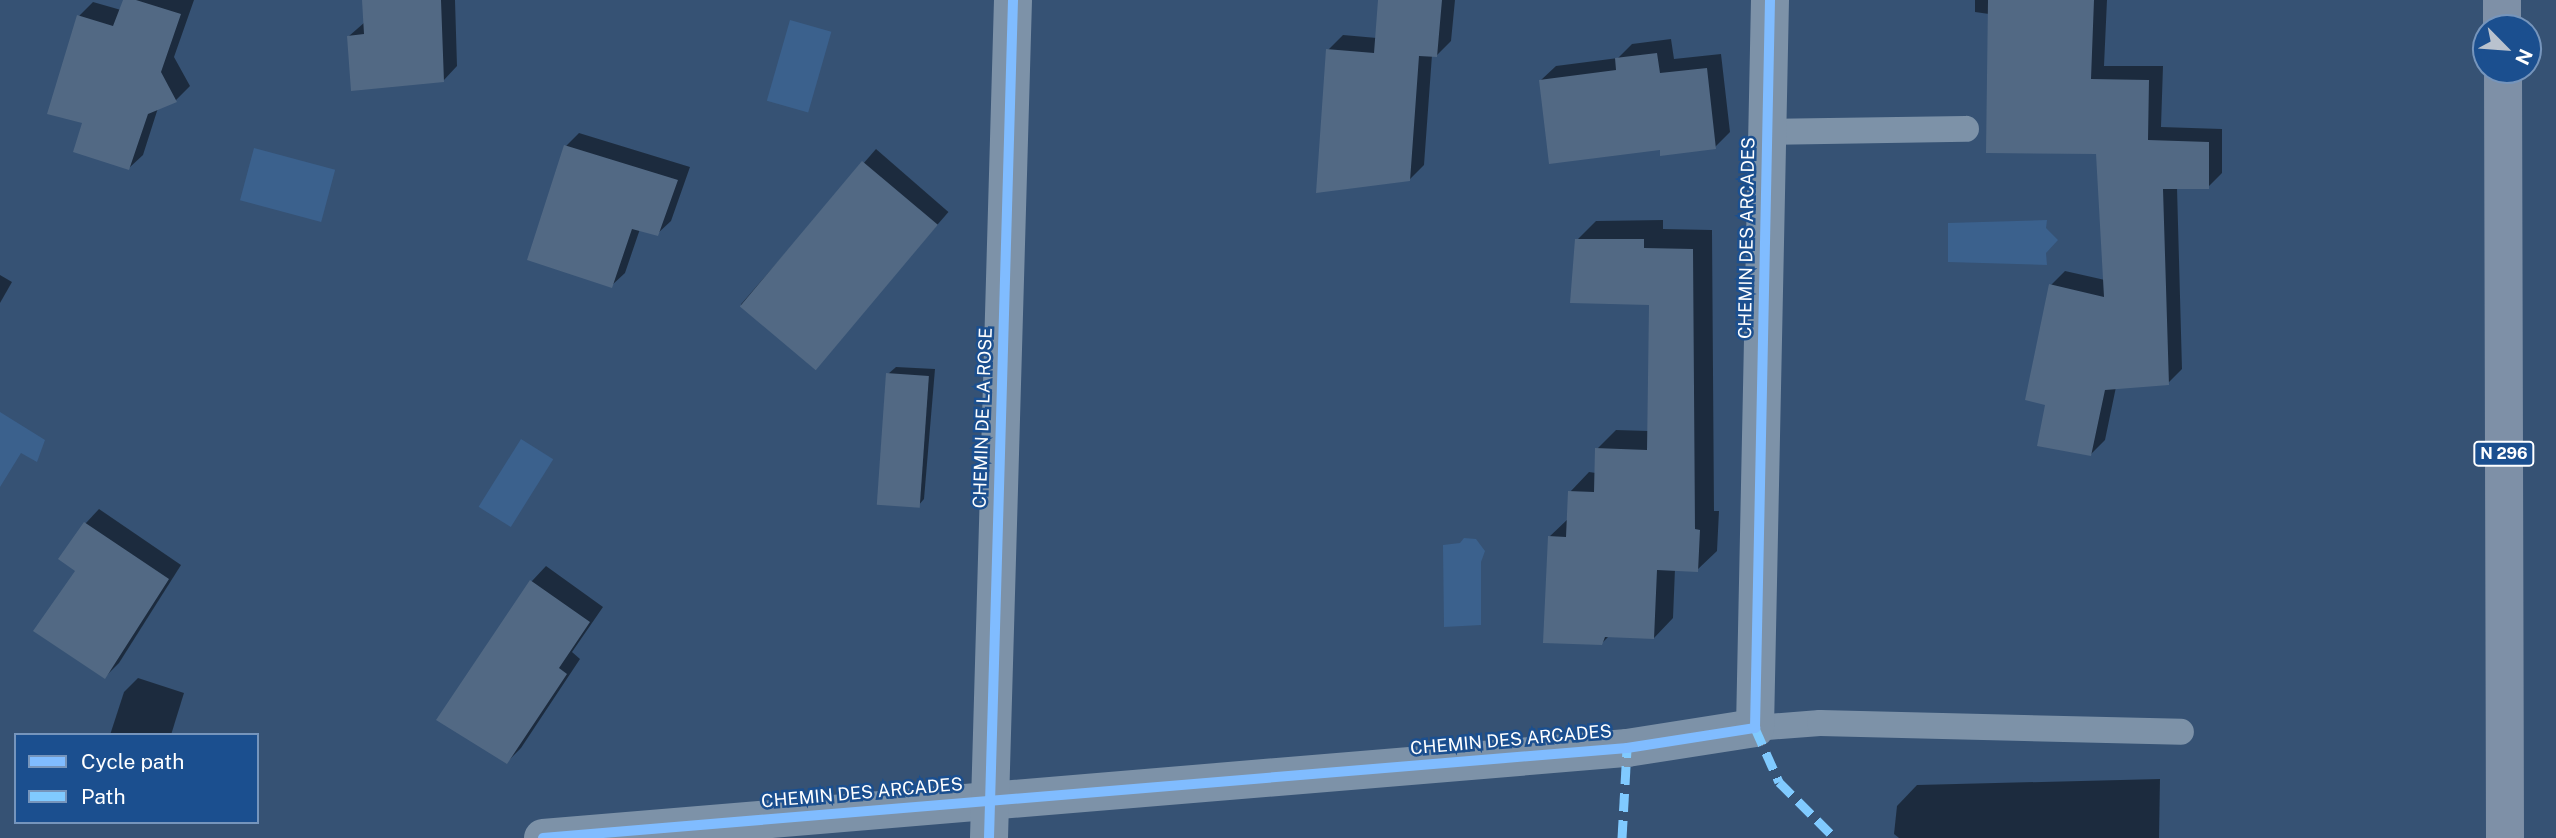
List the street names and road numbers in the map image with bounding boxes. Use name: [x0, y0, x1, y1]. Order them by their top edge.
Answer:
street label: CHEMIN DES ARCADES: [1734, 137, 1760, 339]
street label: CHEMIN DE LA ROSE: [969, 327, 997, 509]
road number: N 296: [2472, 442, 2536, 467]
street label: CHEMIN DES ARCADES: [1409, 720, 1613, 760]
street label: CHEMIN DES ARCADES: [760, 773, 964, 813]

